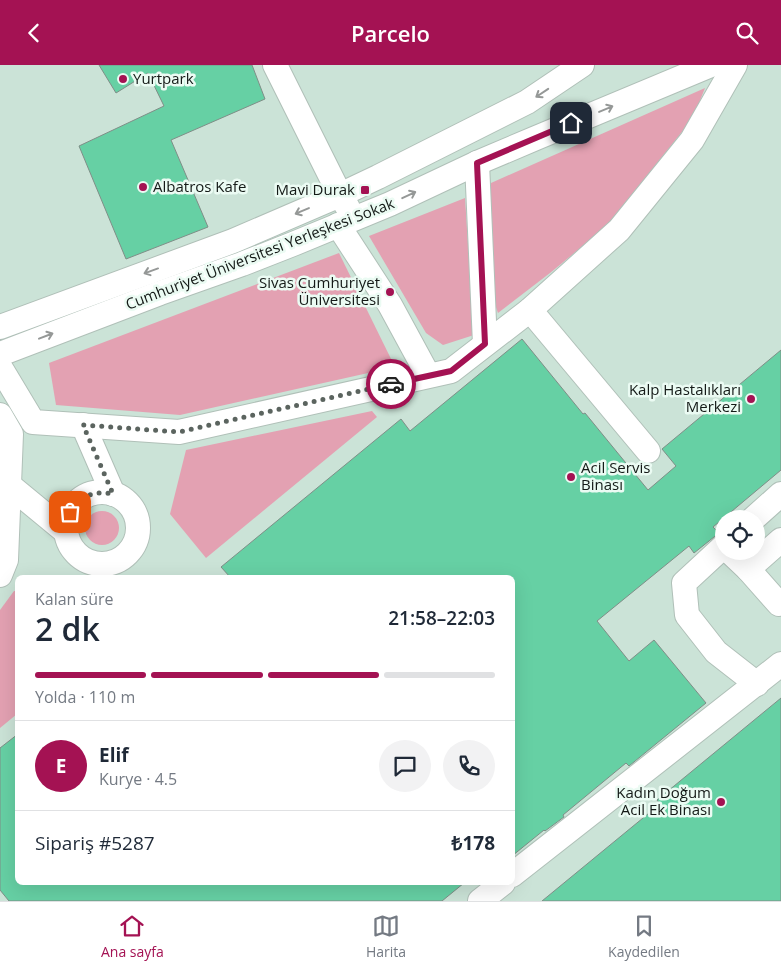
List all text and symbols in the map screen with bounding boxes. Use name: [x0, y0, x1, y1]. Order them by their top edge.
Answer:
text: Parcelo: [351, 18, 430, 48]
icon: back: [20, 19, 48, 47]
icon: search: [733, 19, 761, 47]
place label: Yurtpark: [133, 68, 194, 88]
marker: Yurtpark: [117, 73, 129, 85]
one-way arrow: [535, 88, 549, 98]
pin: [550, 102, 592, 144]
one-way arrow: [598, 103, 613, 113]
icon: home: [557, 109, 585, 137]
place label: Albatros Kafe: [153, 176, 246, 196]
place label: Mavi Durak: [276, 179, 355, 199]
marker: Albatros Kafe: [137, 181, 149, 193]
marker: Mavi Durak: [359, 184, 371, 196]
one-way arrow: [401, 190, 416, 199]
street label: Cumhuriyet Üniversitesi Yerleşkesi Sokak: [122, 192, 397, 314]
one-way arrow: [295, 207, 310, 217]
one-way arrow: [144, 267, 159, 276]
place label: Sivas Cumhuriyet Üniversitesi: [259, 272, 380, 309]
marker: Sivas Cumhuriyet Üniversitesi: [384, 286, 396, 298]
one-way arrow: [38, 331, 53, 340]
courier: [366, 359, 416, 409]
icon: car: [377, 370, 405, 398]
place label: Kalp Hastalıkları Merkezi: [629, 379, 741, 416]
marker: Kalp Hastalıkları Merkezi: [745, 393, 757, 405]
place label: Acil Servis Binası: [581, 457, 650, 494]
marker: Acil Servis Binası: [565, 471, 577, 483]
pin: [49, 491, 91, 533]
icon: bag: [56, 498, 84, 526]
map controls: [715, 510, 765, 560]
button: locate: [715, 510, 765, 560]
text: Kalan süre: [35, 588, 114, 610]
text: 21:58–22:03: [388, 605, 495, 631]
text: 2 dk: [35, 607, 100, 650]
text: Yolda · 110 m: [35, 686, 135, 708]
button: chat: [379, 740, 431, 792]
button: phone: [443, 740, 495, 792]
text: Elif: [99, 742, 129, 768]
text: E: [56, 753, 66, 779]
text: Kurye · 4.5: [99, 768, 177, 790]
place label: Kadın Doğum Acil Ek Binası: [616, 782, 711, 819]
marker: Kadın Doğum Acil Ek Binası: [715, 796, 727, 808]
text: Sipariş #5287: [35, 830, 155, 856]
text: ₺178: [452, 830, 495, 856]
tab: Ana sayfa: [101, 912, 164, 961]
tab: Harita: [366, 912, 406, 961]
tab: Kaydedilen: [608, 912, 680, 961]

